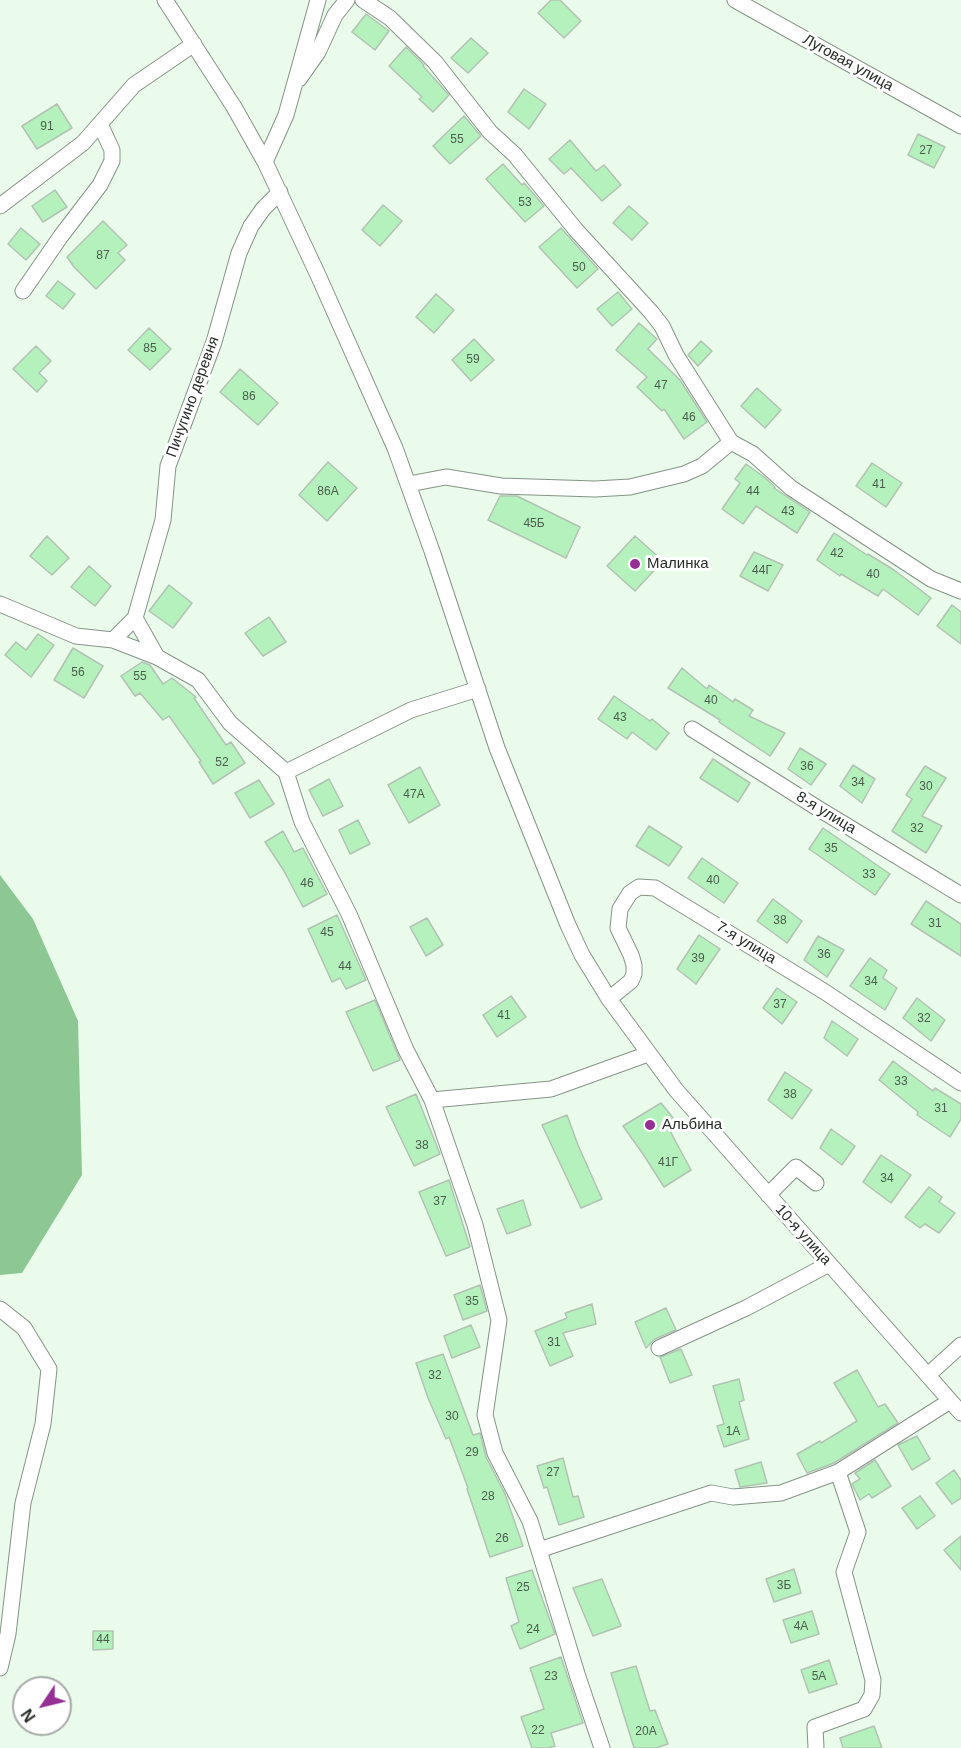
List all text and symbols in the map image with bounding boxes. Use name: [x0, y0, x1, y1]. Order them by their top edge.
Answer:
street label: Луговая улица: [800, 31, 896, 95]
house number: 91: [40, 120, 54, 134]
house number: 55: [450, 133, 464, 147]
house number: 27: [919, 144, 933, 158]
house number: 53: [518, 196, 532, 210]
house number: 87: [96, 249, 110, 263]
house number: 50: [572, 261, 586, 275]
street label: Пичугино деревня: [163, 334, 223, 460]
house number: 85: [143, 342, 157, 356]
house number: 59: [466, 353, 480, 367]
house number: 47: [654, 379, 668, 393]
house number: 86: [242, 390, 256, 404]
house number: 46: [682, 411, 696, 425]
house number: 41: [872, 478, 886, 492]
house number: 86А: [317, 485, 339, 499]
house number: 44: [746, 485, 760, 499]
house number: 43: [781, 505, 795, 519]
house number: 45Б: [523, 517, 545, 531]
house number: 42: [830, 547, 844, 561]
place label: Малинка: [647, 555, 709, 573]
marker: Малинка: [628, 557, 642, 571]
house number: 44Г: [752, 564, 772, 578]
house number: 40: [866, 568, 880, 582]
house number: 56: [71, 666, 85, 680]
house number: 55: [133, 670, 147, 684]
house number: 40: [704, 694, 718, 708]
house number: 43: [613, 711, 627, 725]
house number: 52: [215, 756, 229, 770]
house number: 36: [800, 760, 814, 774]
house number: 34: [851, 776, 865, 790]
house number: 30: [919, 780, 933, 794]
house number: 47А: [403, 788, 425, 802]
street label: 8-я улица: [793, 788, 859, 838]
house number: 32: [910, 822, 924, 836]
house number: 35: [824, 842, 838, 856]
house number: 33: [862, 868, 876, 882]
house number: 40: [706, 874, 720, 888]
house number: 46: [300, 877, 314, 891]
house number: 38: [773, 914, 787, 928]
house number: 31: [928, 917, 942, 931]
street label: 7-я улица: [713, 918, 779, 968]
house number: 45: [320, 926, 334, 940]
house number: 36: [817, 948, 831, 962]
house number: 39: [691, 952, 705, 966]
house number: 44: [338, 960, 352, 974]
house number: 34: [864, 975, 878, 989]
house number: 37: [773, 998, 787, 1012]
house number: 41: [497, 1009, 511, 1023]
house number: 32: [917, 1012, 931, 1026]
house number: 33: [894, 1075, 908, 1089]
house number: 38: [783, 1088, 797, 1102]
house number: 31: [934, 1102, 948, 1116]
place label: Альбина: [662, 1116, 722, 1134]
marker: Альбина: [643, 1118, 657, 1132]
house number: 38: [415, 1139, 429, 1153]
house number: 41Г: [658, 1156, 678, 1170]
house number: 34: [880, 1172, 894, 1186]
house number: 37: [433, 1195, 447, 1209]
street label: 10-я улица: [771, 1201, 835, 1269]
house number: 35: [465, 1295, 479, 1309]
house number: 31: [547, 1336, 561, 1350]
house number: 32: [428, 1369, 442, 1383]
house number: 30: [445, 1410, 459, 1424]
house number: 1А: [726, 1425, 740, 1439]
house number: 29: [465, 1446, 479, 1460]
house number: 27: [546, 1466, 560, 1480]
house number: 28: [481, 1490, 495, 1504]
house number: 26: [495, 1532, 509, 1546]
house number: 3Б: [777, 1579, 791, 1593]
house number: 25: [516, 1581, 530, 1595]
house number: 4А: [794, 1620, 808, 1634]
house number: 24: [526, 1623, 540, 1637]
house number: 44: [96, 1633, 110, 1647]
house number: 23: [544, 1670, 558, 1684]
house number: 5А: [812, 1670, 826, 1684]
north arrow: [12, 1676, 72, 1736]
text: N: [18, 1706, 39, 1725]
house number: 22: [531, 1724, 545, 1738]
house number: 20А: [635, 1725, 657, 1739]

